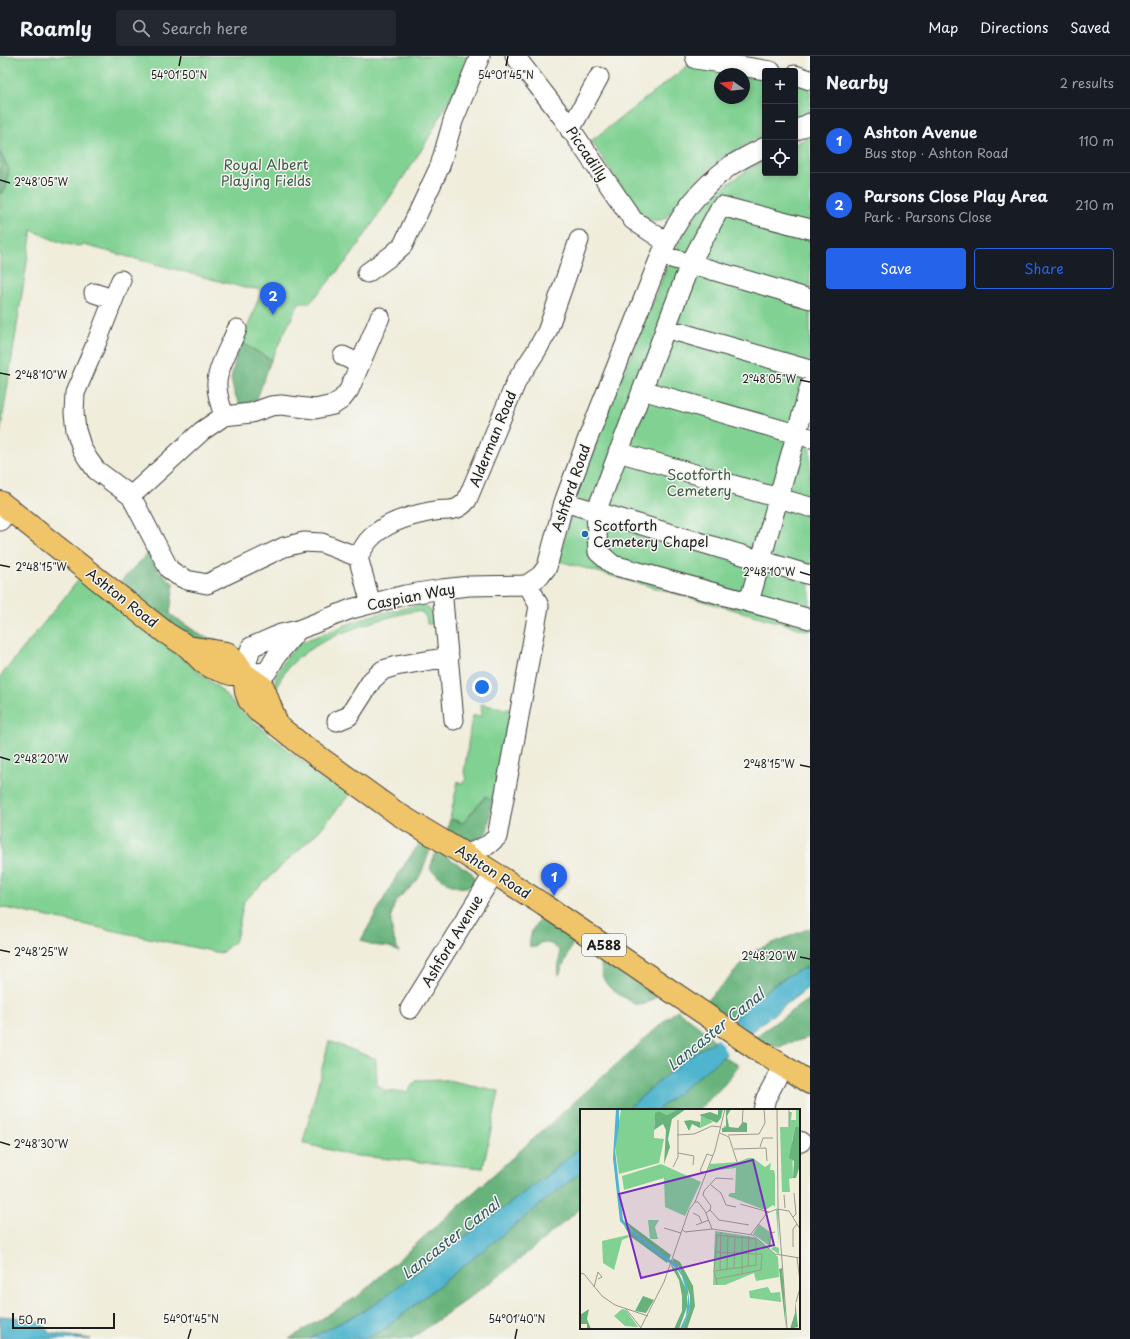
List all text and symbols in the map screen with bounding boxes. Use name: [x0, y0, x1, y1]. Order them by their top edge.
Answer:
search box: [116, 10, 396, 46]
text: Roamly: [20, 14, 92, 42]
text: Search here: [162, 16, 248, 39]
icon: search: [130, 17, 152, 39]
text: Map: [928, 17, 958, 38]
text: Directions: [980, 17, 1048, 38]
text: Saved: [1070, 17, 1110, 38]
text: 54°01'50"N: [151, 67, 207, 82]
text: 54°01'45"N: [478, 67, 534, 82]
north arrow: [714, 68, 750, 104]
map controls: [762, 68, 798, 176]
button: +: [762, 68, 798, 104]
text: Nearby: [826, 69, 888, 95]
text: 2 results: [1060, 73, 1114, 92]
button: −: [762, 104, 798, 140]
text: Ashton Avenue: [864, 120, 977, 143]
street label: Piccadilly: [561, 122, 614, 185]
text: 1: [836, 131, 842, 150]
text: 110 m: [1079, 131, 1114, 150]
button: locate: [762, 140, 798, 176]
text: Bus stop · Ashton Road: [864, 143, 1008, 162]
park label: Royal Albert Playing Fields: [221, 154, 311, 191]
text: 2°48'05"W: [14, 174, 69, 189]
text: Parsons Close Play Area: [864, 184, 1048, 207]
text: 2: [834, 195, 844, 214]
text: 210 m: [1075, 195, 1114, 214]
text: Park · Parsons Close: [864, 207, 992, 226]
button: Save: [826, 248, 966, 289]
button: Share: [974, 248, 1114, 289]
pin: 2: [260, 282, 286, 315]
text: 2°48'10"W: [15, 367, 68, 382]
text: 2°48'05"W: [742, 371, 797, 386]
street label: Alderman Road: [464, 387, 521, 490]
street label: Ashford Road: [546, 441, 595, 534]
park label: Scotforth Cemetery: [666, 464, 732, 501]
place label: Scotforth Cemetery Chapel: [593, 515, 709, 552]
marker: Scotforth Cemetery Chapel: [580, 529, 590, 539]
text: 2°48'15"W: [15, 559, 68, 574]
street label: Ashton Road: [82, 563, 163, 632]
text: 2°48'10"W: [743, 564, 796, 579]
street label: Caspian Way: [365, 578, 457, 615]
your location: [472, 677, 492, 697]
text: 2°48'20"W: [14, 751, 69, 766]
text: 2°48'15"W: [743, 756, 796, 771]
street label: Ashton Road: [451, 839, 535, 904]
pin: 1: [541, 863, 567, 896]
street label: Ashford Avenue: [416, 890, 488, 991]
road number: A588: [582, 934, 626, 956]
text: 2°48'25"W: [14, 944, 69, 959]
text: 2°48'20"W: [742, 948, 797, 963]
water label: Lancaster Canal: [661, 981, 771, 1075]
inset map: [580, 1109, 800, 1329]
text: 2°48'30"W: [14, 1136, 69, 1151]
water label: Lancaster Canal: [396, 1190, 506, 1284]
scale bar: [12, 1311, 115, 1330]
text: 50 m: [18, 1311, 47, 1328]
text: 54°01'45"N: [163, 1311, 219, 1326]
text: 54°01'40"N: [489, 1311, 546, 1326]

